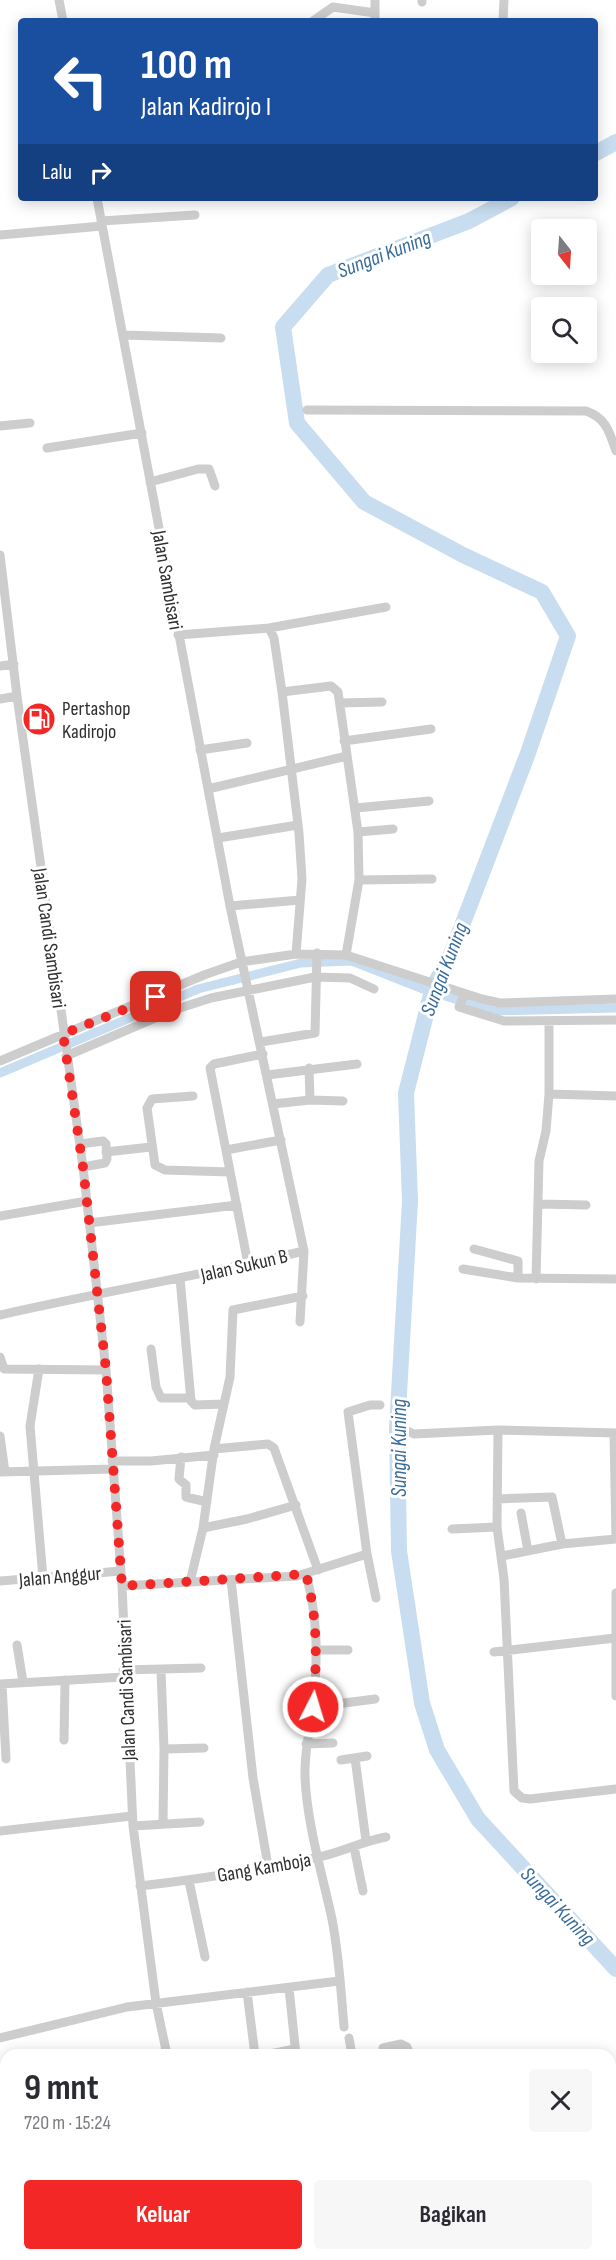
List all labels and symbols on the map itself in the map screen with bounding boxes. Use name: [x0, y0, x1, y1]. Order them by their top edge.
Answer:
north arrow: [531, 219, 597, 285]
water label: Sungai Kuning: [334, 225, 435, 284]
street label: Jalan Sambisari: [146, 528, 188, 632]
place label: Pertashop Kadirojo: [62, 697, 130, 744]
fuel station icon: Pertashop Kadirojo: [21, 701, 57, 737]
street label: Jalan Candi Sambisari: [27, 866, 71, 1010]
water label: Sungai Kuning: [415, 919, 474, 1019]
pin: [130, 971, 181, 1022]
street label: Jalan Sukun B: [197, 1244, 290, 1288]
water label: Sungai Kuning: [387, 1399, 412, 1497]
street label: Jalan Anggur: [17, 1561, 102, 1593]
street label: Jalan Candi Sambisari: [113, 1619, 141, 1762]
position arrow: [281, 1675, 345, 1739]
street label: Gang Kamboja: [215, 1848, 313, 1888]
water label: Sungai Kuning: [515, 1862, 600, 1951]

